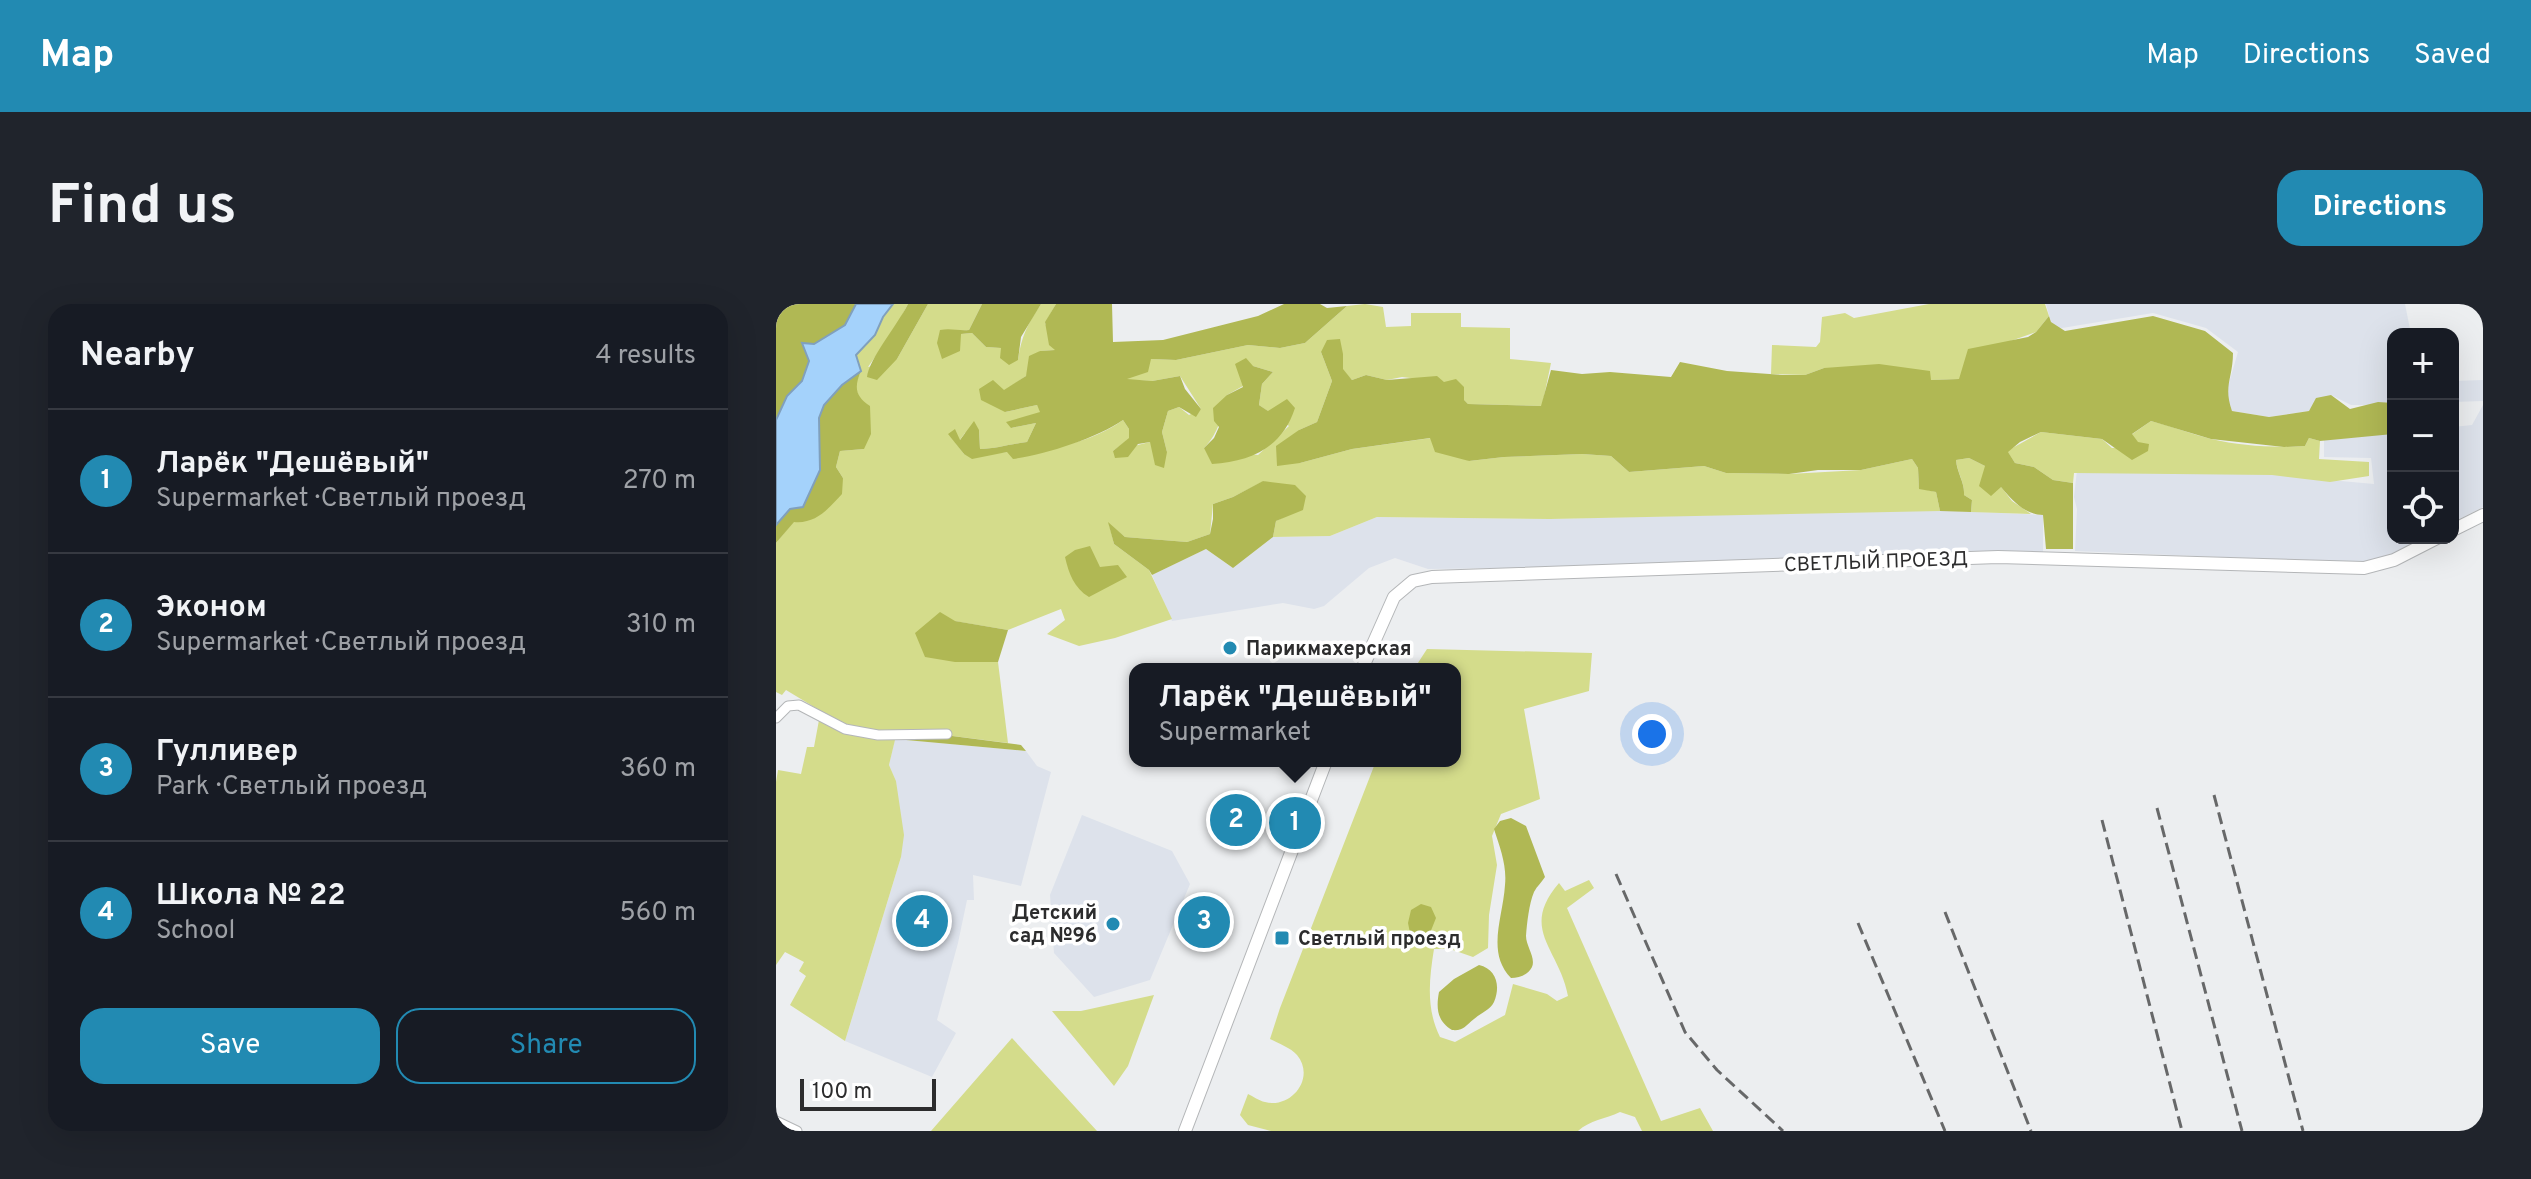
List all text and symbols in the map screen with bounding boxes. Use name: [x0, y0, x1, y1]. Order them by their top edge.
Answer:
text: Map: [40, 32, 114, 81]
text: Map: [2146, 38, 2199, 74]
text: Directions: [2243, 38, 2370, 74]
text: Saved: [2414, 38, 2491, 74]
button: Directions: [2277, 170, 2483, 246]
text: Find us: [48, 173, 237, 243]
map controls: [2387, 328, 2459, 544]
button: +: [2387, 328, 2459, 400]
text: Nearby: [80, 335, 195, 378]
text: 4 results: [595, 340, 696, 373]
button: −: [2387, 400, 2459, 472]
text: Ларёк "Дешёвый": [156, 446, 429, 483]
text: 1: [101, 465, 111, 498]
text: 270 m: [623, 465, 696, 498]
button: locate: [2387, 472, 2459, 544]
text: Supermarket · Светлый проезд: [156, 483, 526, 516]
street label: СВЕТЛЫЙ ПРОЕЗД: [1784, 545, 1968, 579]
text: Эконом: [156, 590, 267, 627]
text: 2: [98, 609, 114, 642]
text: 310 m: [626, 609, 696, 642]
text: Supermarket · Светлый проезд: [156, 627, 526, 660]
place label: Парикмахерская: [1246, 637, 1412, 663]
marker: Парикмахерская: [1221, 639, 1239, 657]
popup: [1129, 663, 1461, 767]
text: Ларёк "Дешёвый": [1158, 680, 1432, 717]
your location: [1632, 714, 1672, 754]
text: Supermarket: [1158, 717, 1311, 750]
text: Гулливер: [156, 734, 298, 771]
text: 3: [98, 753, 114, 786]
text: 360 m: [620, 753, 696, 786]
text: Park · Светлый проезд: [156, 771, 427, 804]
pin: 2: [1210, 790, 1262, 850]
pin: 1: [1269, 793, 1321, 853]
text: Школа № 22: [156, 878, 346, 915]
pin: 4: [896, 891, 948, 951]
pin: 3: [1178, 892, 1230, 952]
text: 4: [98, 897, 114, 930]
text: 560 m: [620, 897, 696, 930]
place label: Детский сад №96: [1009, 901, 1097, 950]
text: School: [156, 915, 235, 948]
marker: Детский сад №96: [1104, 915, 1122, 933]
place label: Светлый проезд: [1298, 927, 1461, 953]
marker: Светлый проезд: [1273, 929, 1291, 947]
button: Save: [80, 1008, 380, 1084]
button: Share: [396, 1008, 696, 1084]
scale bar: [800, 1075, 936, 1111]
text: 100 m: [812, 1079, 872, 1106]

